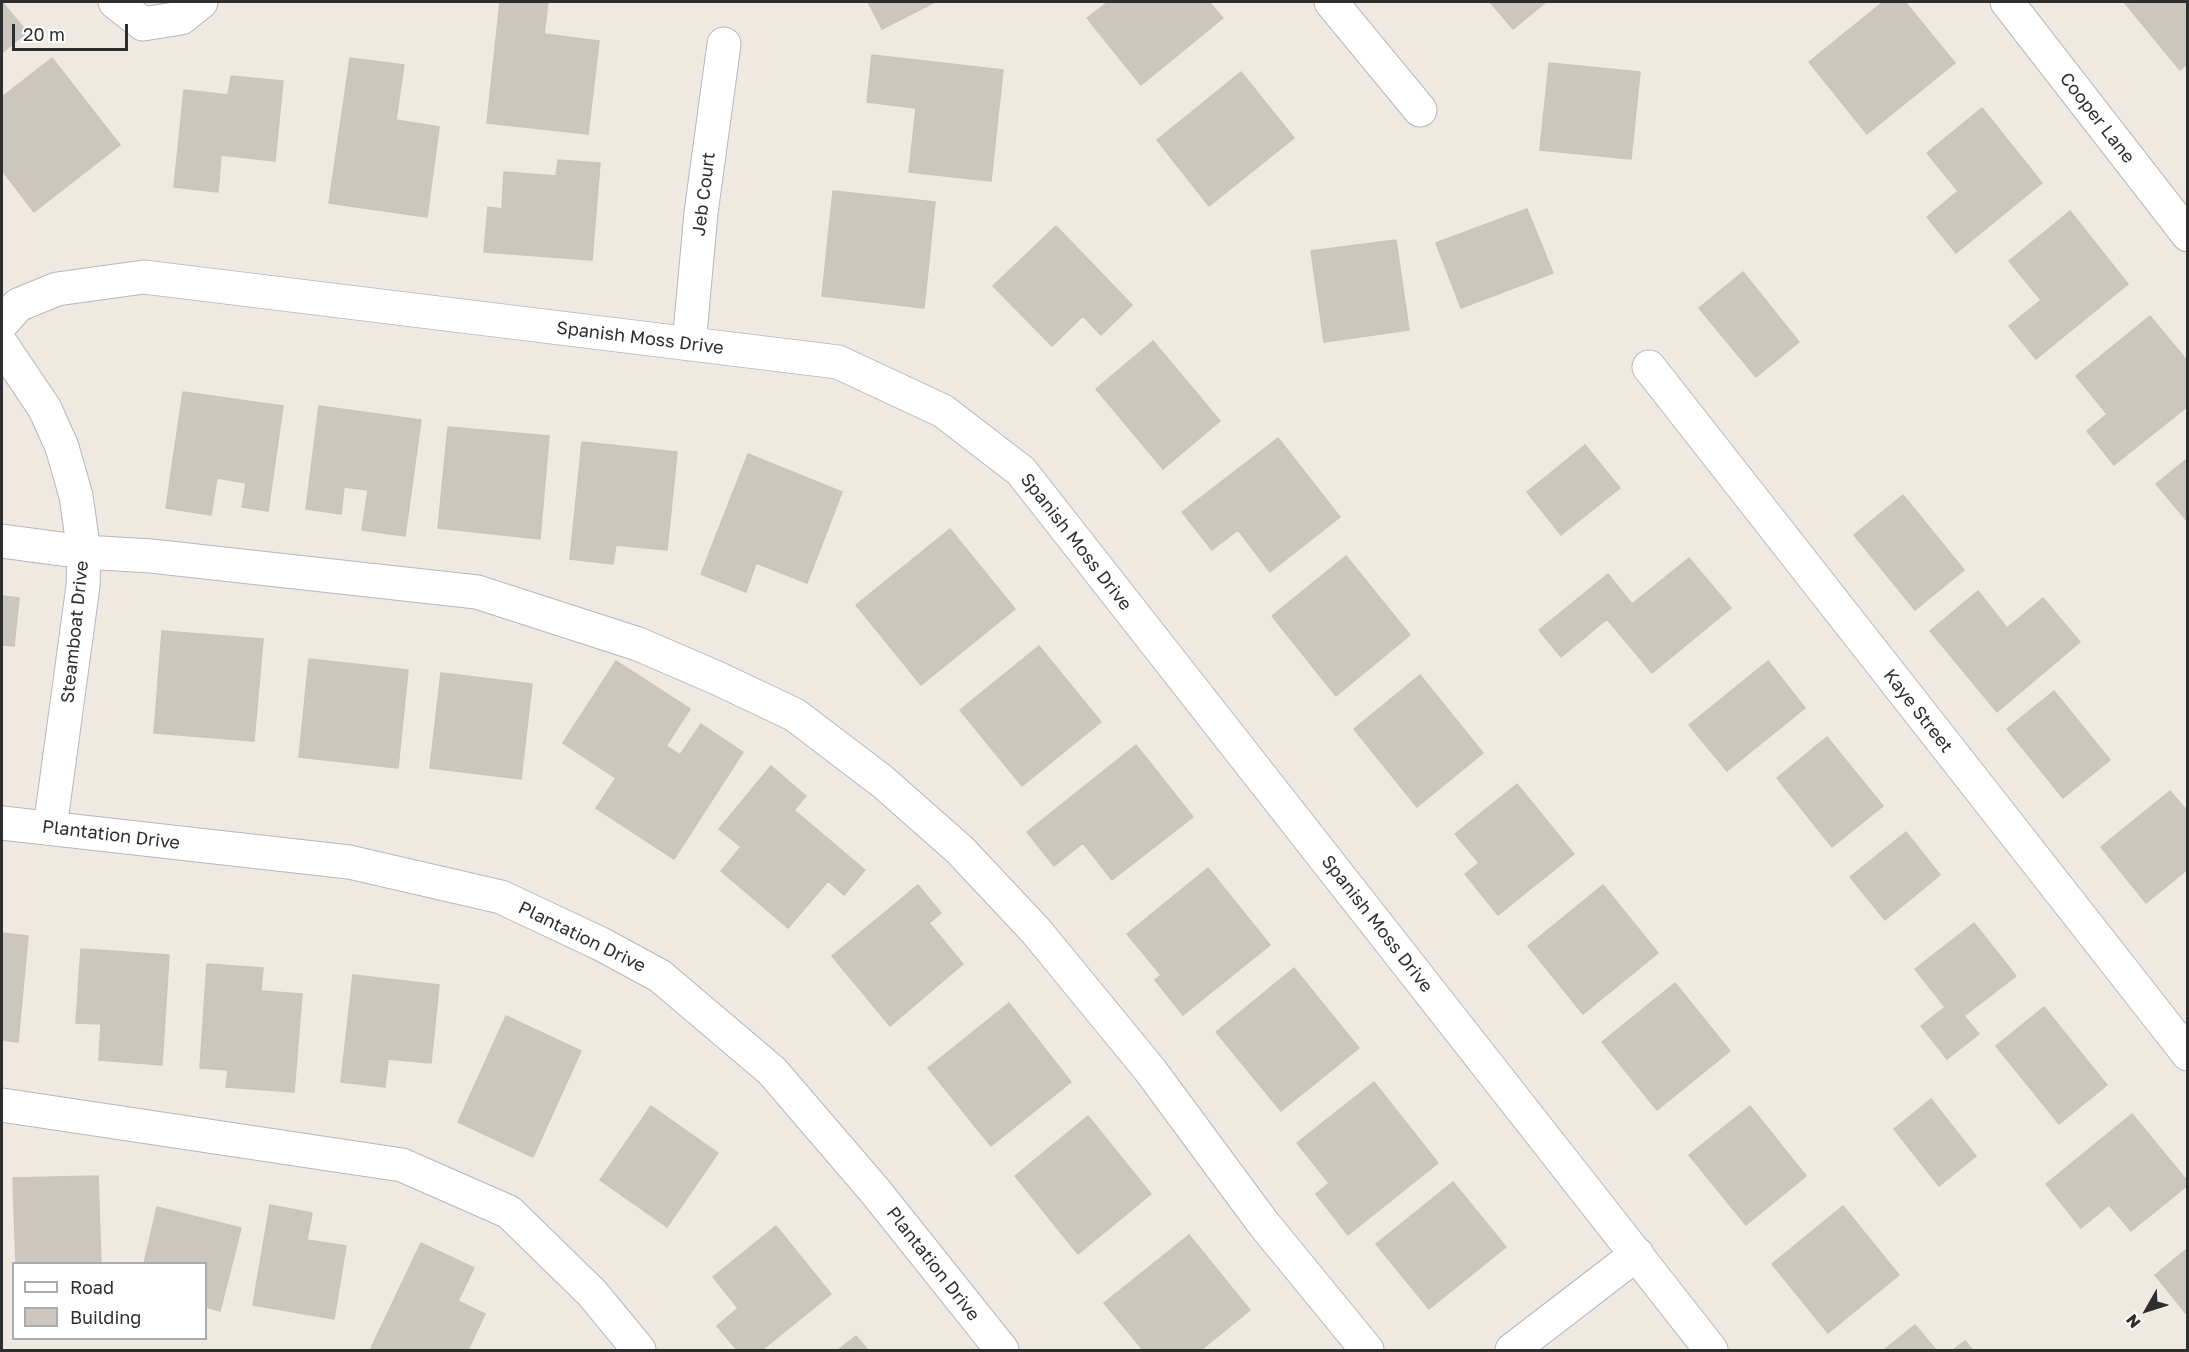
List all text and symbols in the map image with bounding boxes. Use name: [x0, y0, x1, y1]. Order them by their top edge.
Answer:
scale bar: [15, 12, 130, 50]
text: 20 m: [23, 23, 65, 45]
street label: Cooper Lane: [2055, 68, 2139, 168]
street label: Jeb Court: [688, 151, 720, 237]
street label: Spanish Moss Drive: [555, 317, 725, 359]
street label: Spanish Moss Drive: [1016, 469, 1136, 615]
street label: Steamboat Drive: [57, 560, 93, 704]
street label: Kaye Street: [1879, 665, 1957, 757]
street label: Plantation Drive: [41, 816, 181, 854]
street label: Spanish Moss Drive: [1317, 851, 1437, 997]
street label: Plantation Drive: [515, 897, 649, 977]
street label: Plantation Drive: [882, 1203, 984, 1325]
legend: [12, 1262, 207, 1340]
text: Road: [70, 1276, 114, 1298]
north arrow: [2117, 1280, 2177, 1340]
text: Building: [70, 1306, 141, 1328]
text: N: [2121, 1310, 2145, 1332]

